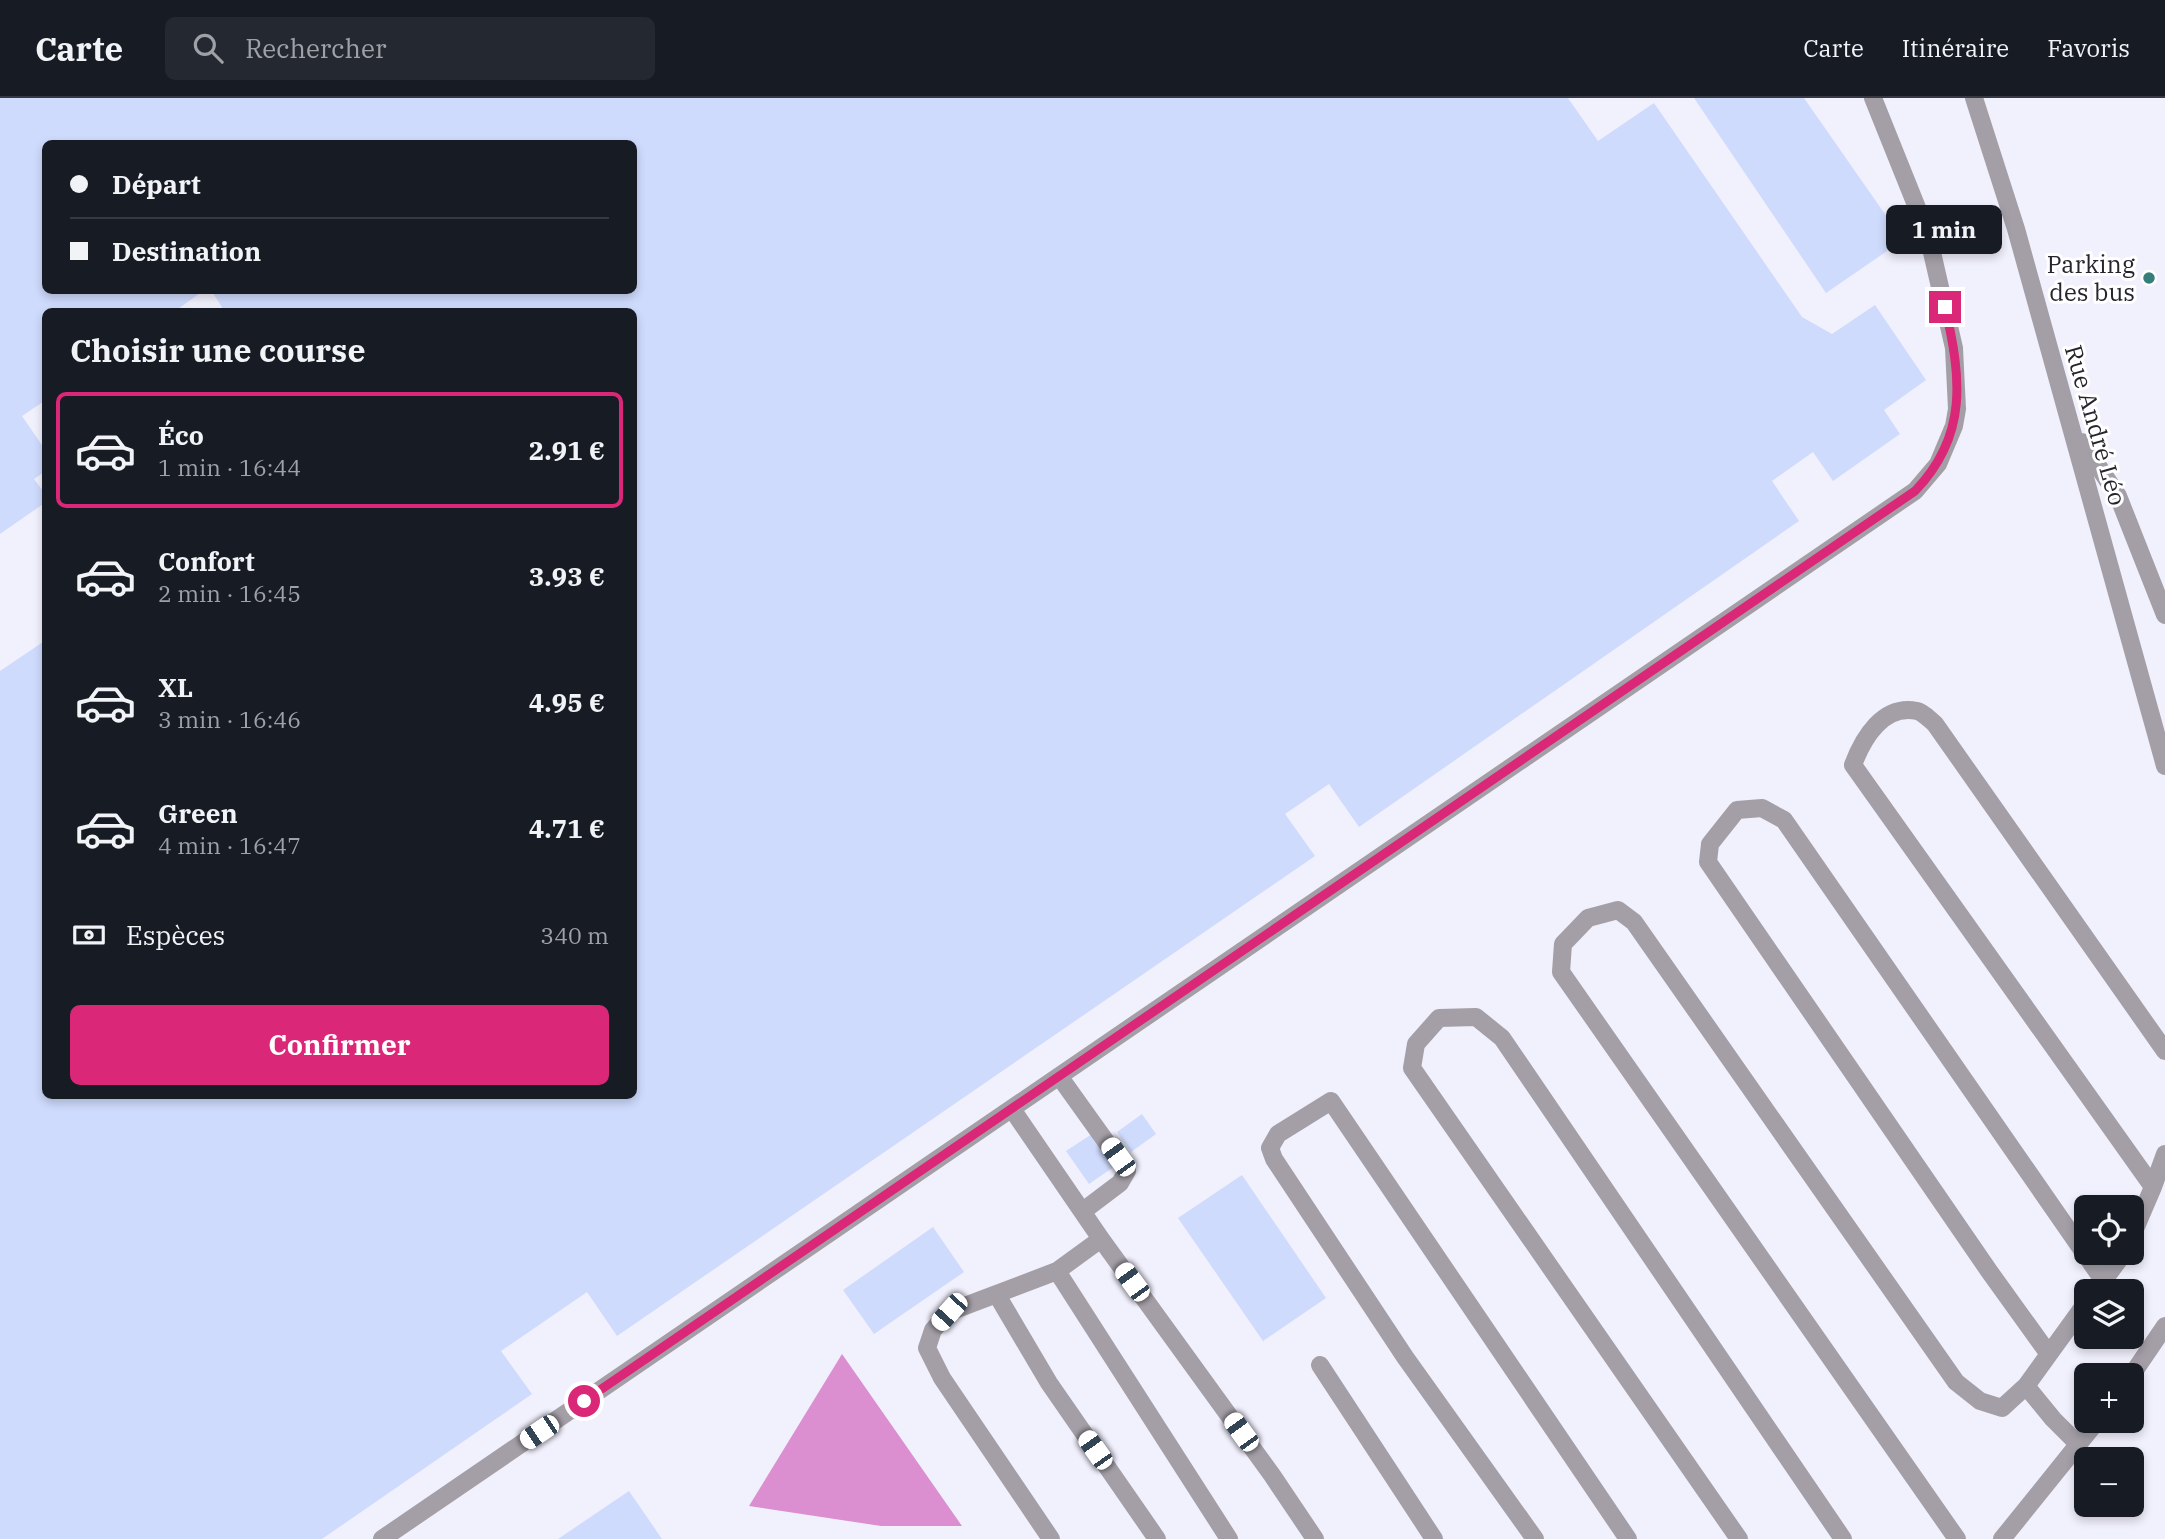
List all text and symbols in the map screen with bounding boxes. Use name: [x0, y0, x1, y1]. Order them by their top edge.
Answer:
search box: [165, 17, 655, 80]
text: Carte: [35, 27, 123, 70]
icon: search: [189, 29, 227, 67]
text: Rechercher: [245, 31, 386, 65]
text: Carte: [1803, 32, 1864, 64]
text: Itinéraire: [1902, 32, 2009, 64]
text: Favoris: [2047, 32, 2130, 64]
text: Départ: [112, 167, 201, 201]
callout: 1 min: [1887, 206, 2003, 254]
text: 1 min: [1912, 214, 1976, 244]
text: Destination: [112, 234, 261, 268]
place label: Parking des bus: [2047, 248, 2135, 308]
marker: Parking des bus: [2141, 270, 2157, 286]
route end: [1929, 291, 1961, 323]
text: Choisir une course: [70, 329, 366, 371]
street label: Rue André Léo: [2058, 341, 2134, 509]
text: Éco: [158, 418, 204, 452]
icon: car: [74, 419, 137, 482]
text: 2.91 €: [529, 433, 605, 467]
text: 1 min · 16:44: [158, 452, 301, 482]
text: Confort: [158, 544, 255, 578]
icon: car: [74, 545, 137, 608]
text: 3.93 €: [529, 559, 605, 593]
text: 2 min · 16:45: [158, 578, 301, 608]
text: XL: [158, 670, 193, 704]
icon: car: [74, 671, 137, 734]
text: 4.95 €: [529, 685, 605, 719]
text: 3 min · 16:46: [158, 704, 301, 734]
text: Green: [158, 796, 238, 830]
icon: car: [74, 797, 137, 860]
text: 4.71 €: [529, 811, 605, 845]
text: 4 min · 16:47: [158, 830, 301, 860]
icon: cash: [70, 916, 108, 954]
text: Espèces: [126, 918, 225, 952]
text: 340 m: [540, 920, 609, 950]
button: Confirmer: [70, 1005, 609, 1085]
car: [1098, 1134, 1139, 1180]
map controls: [2074, 1195, 2144, 1517]
button: locate: [2074, 1195, 2144, 1265]
car: [1112, 1259, 1153, 1305]
button: layers: [2074, 1279, 2144, 1349]
car: [928, 1289, 971, 1335]
button: +: [2074, 1363, 2144, 1433]
route start: [568, 1385, 600, 1417]
car: [1221, 1409, 1262, 1455]
car: [516, 1412, 563, 1452]
car: [1075, 1427, 1116, 1473]
button: −: [2074, 1447, 2144, 1517]

